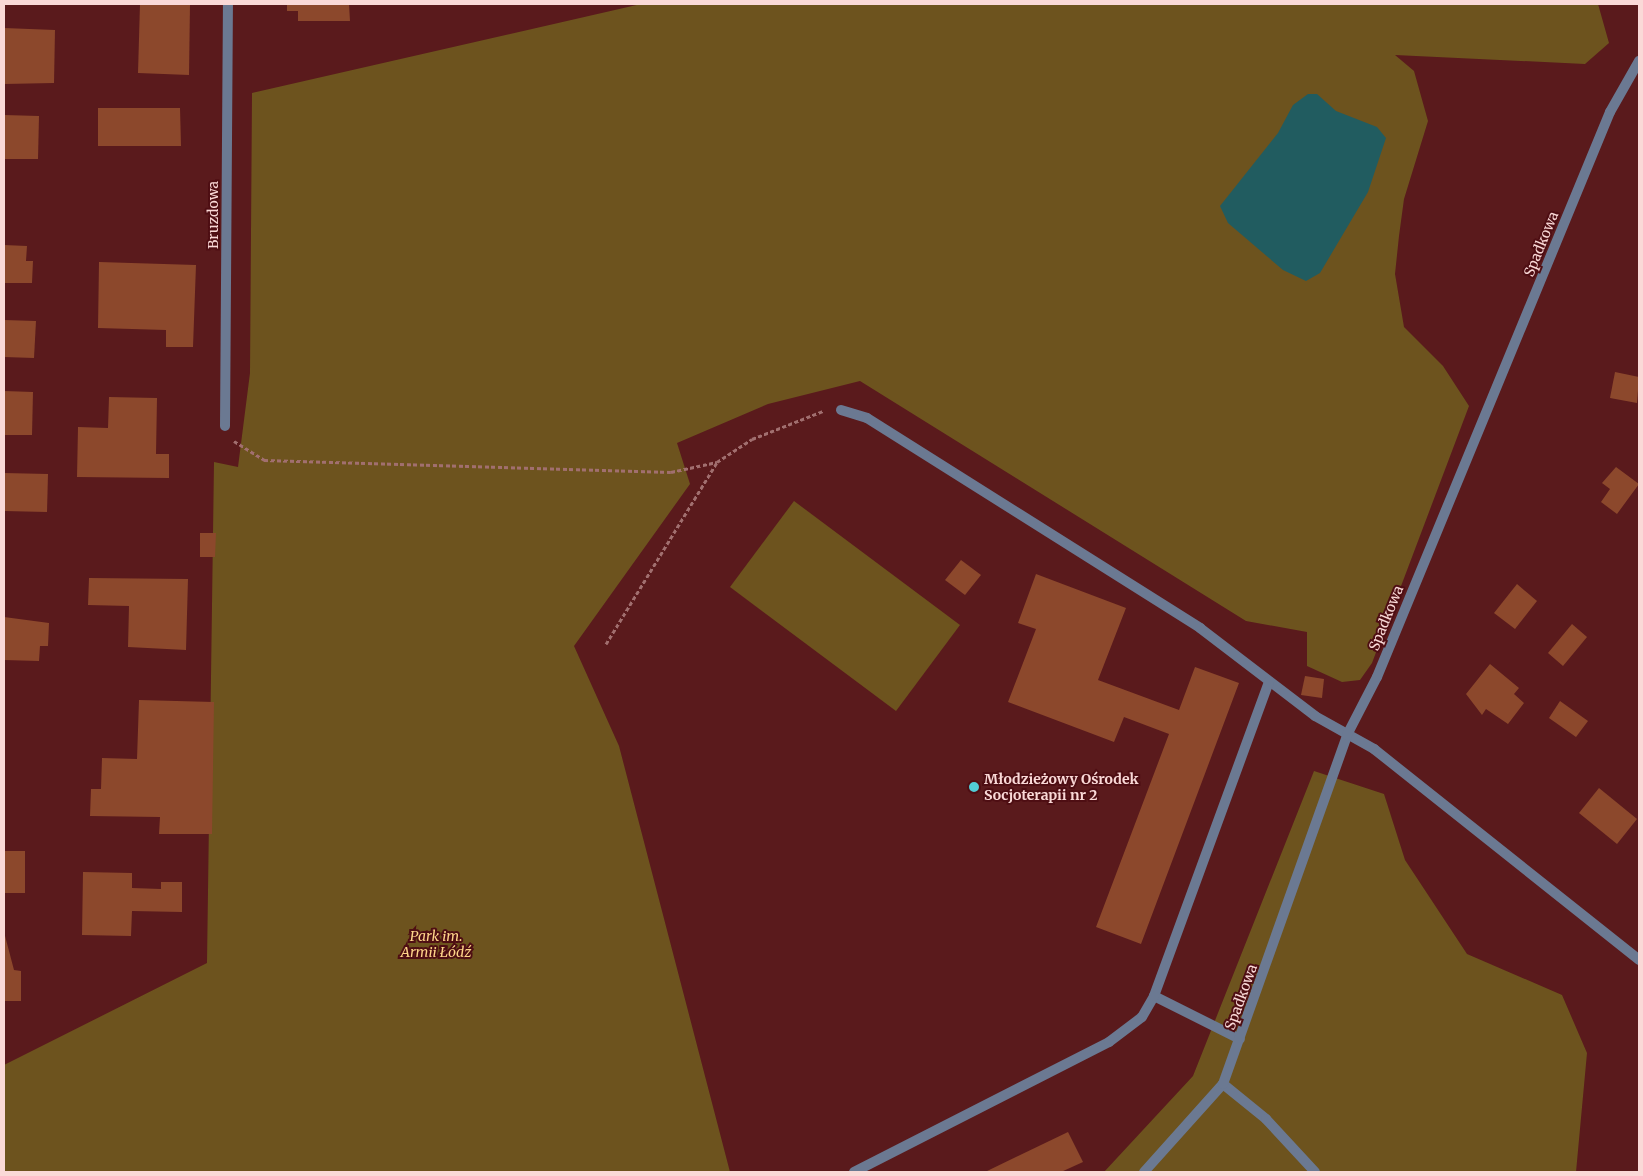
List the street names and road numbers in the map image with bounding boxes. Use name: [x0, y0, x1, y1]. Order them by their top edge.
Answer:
street label: Bruzdowa: [205, 181, 221, 249]
street label: Spadkowa: [1520, 209, 1562, 279]
street label: Spadkowa: [1365, 583, 1407, 653]
street label: Spadkowa: [1221, 962, 1261, 1032]

